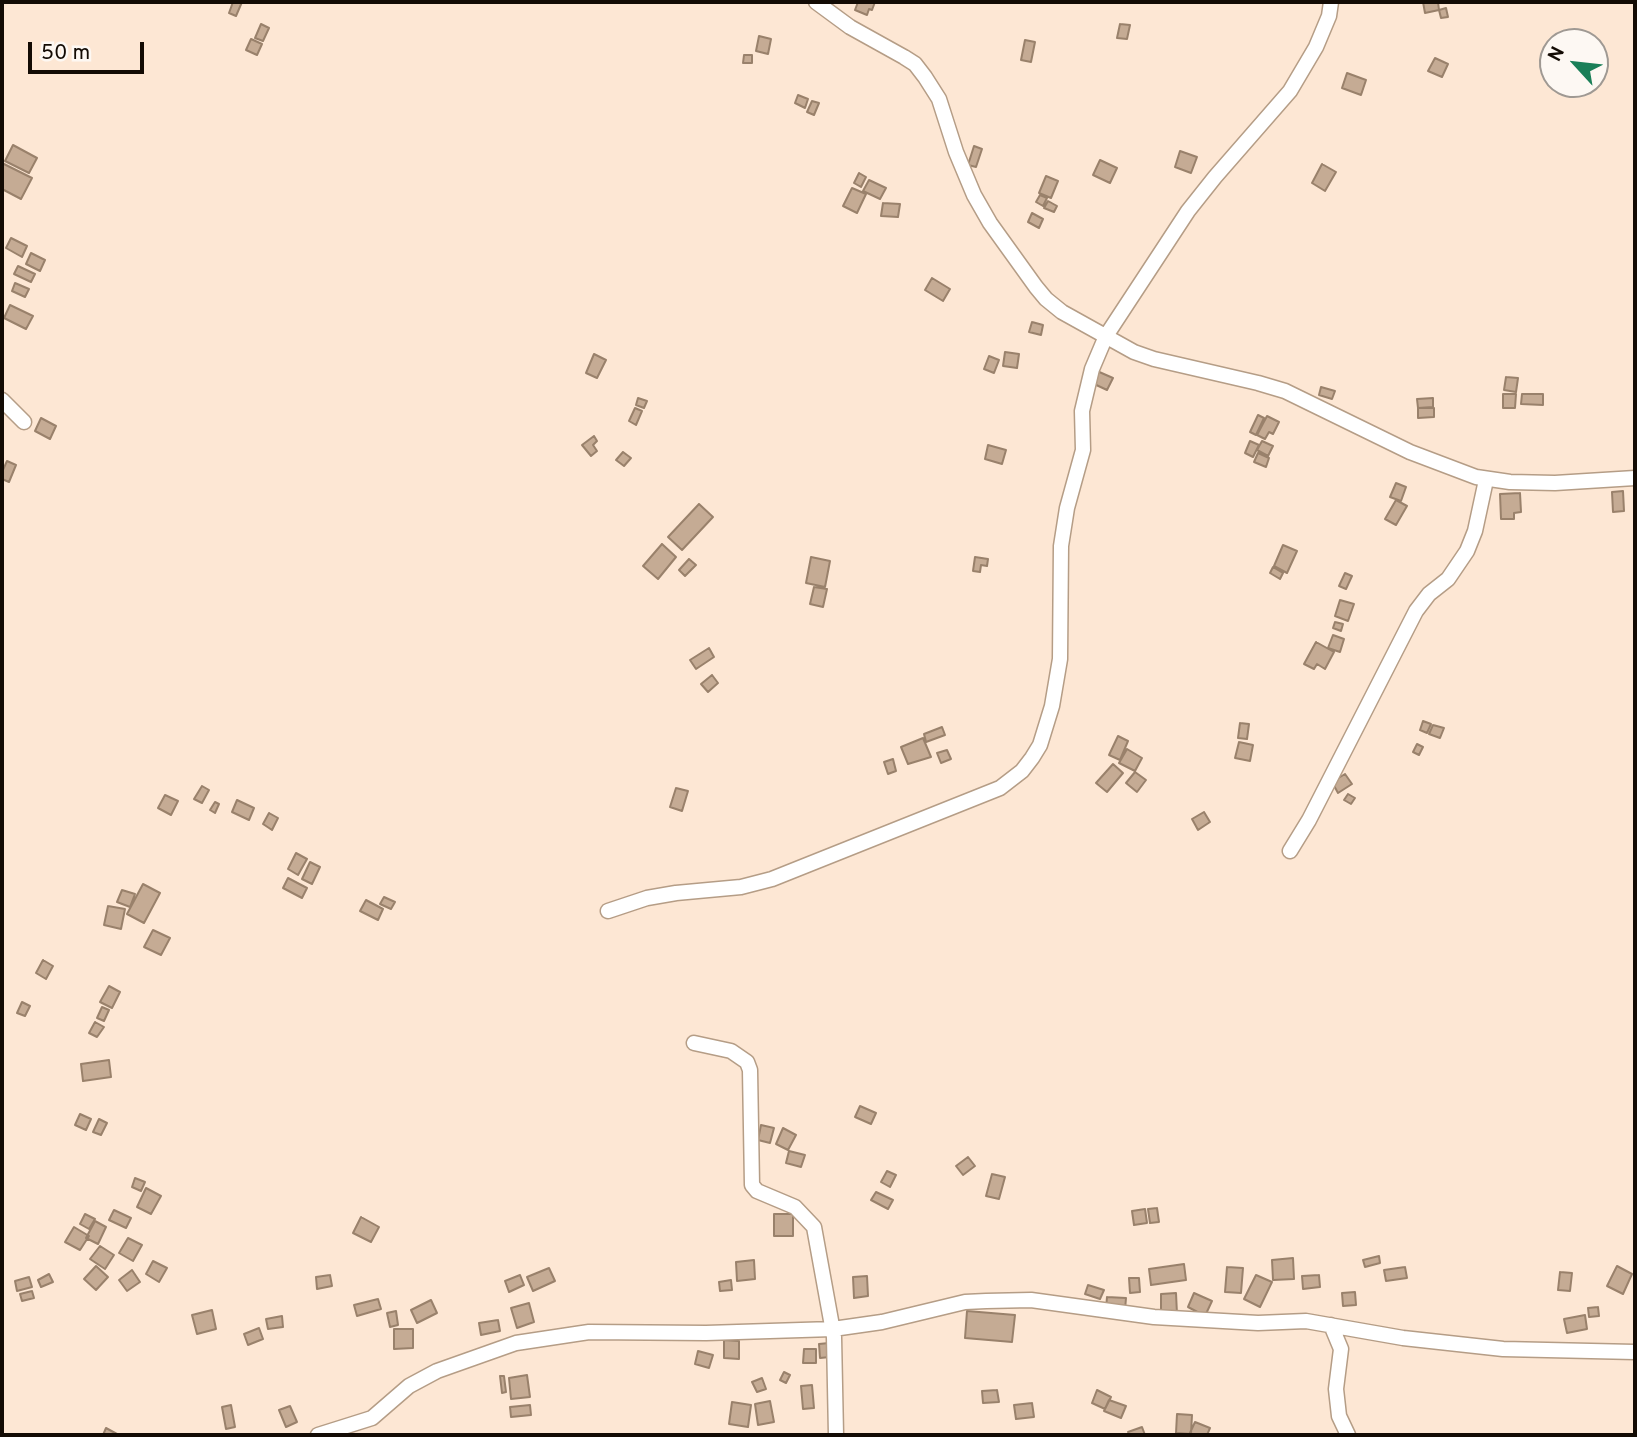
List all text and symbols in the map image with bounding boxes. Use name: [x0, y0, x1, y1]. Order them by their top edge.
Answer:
scale bar: [32, 28, 147, 72]
north arrow: [1539, 28, 1609, 98]
text: 50 m: [41, 40, 90, 67]
text: N: [1543, 43, 1571, 66]

